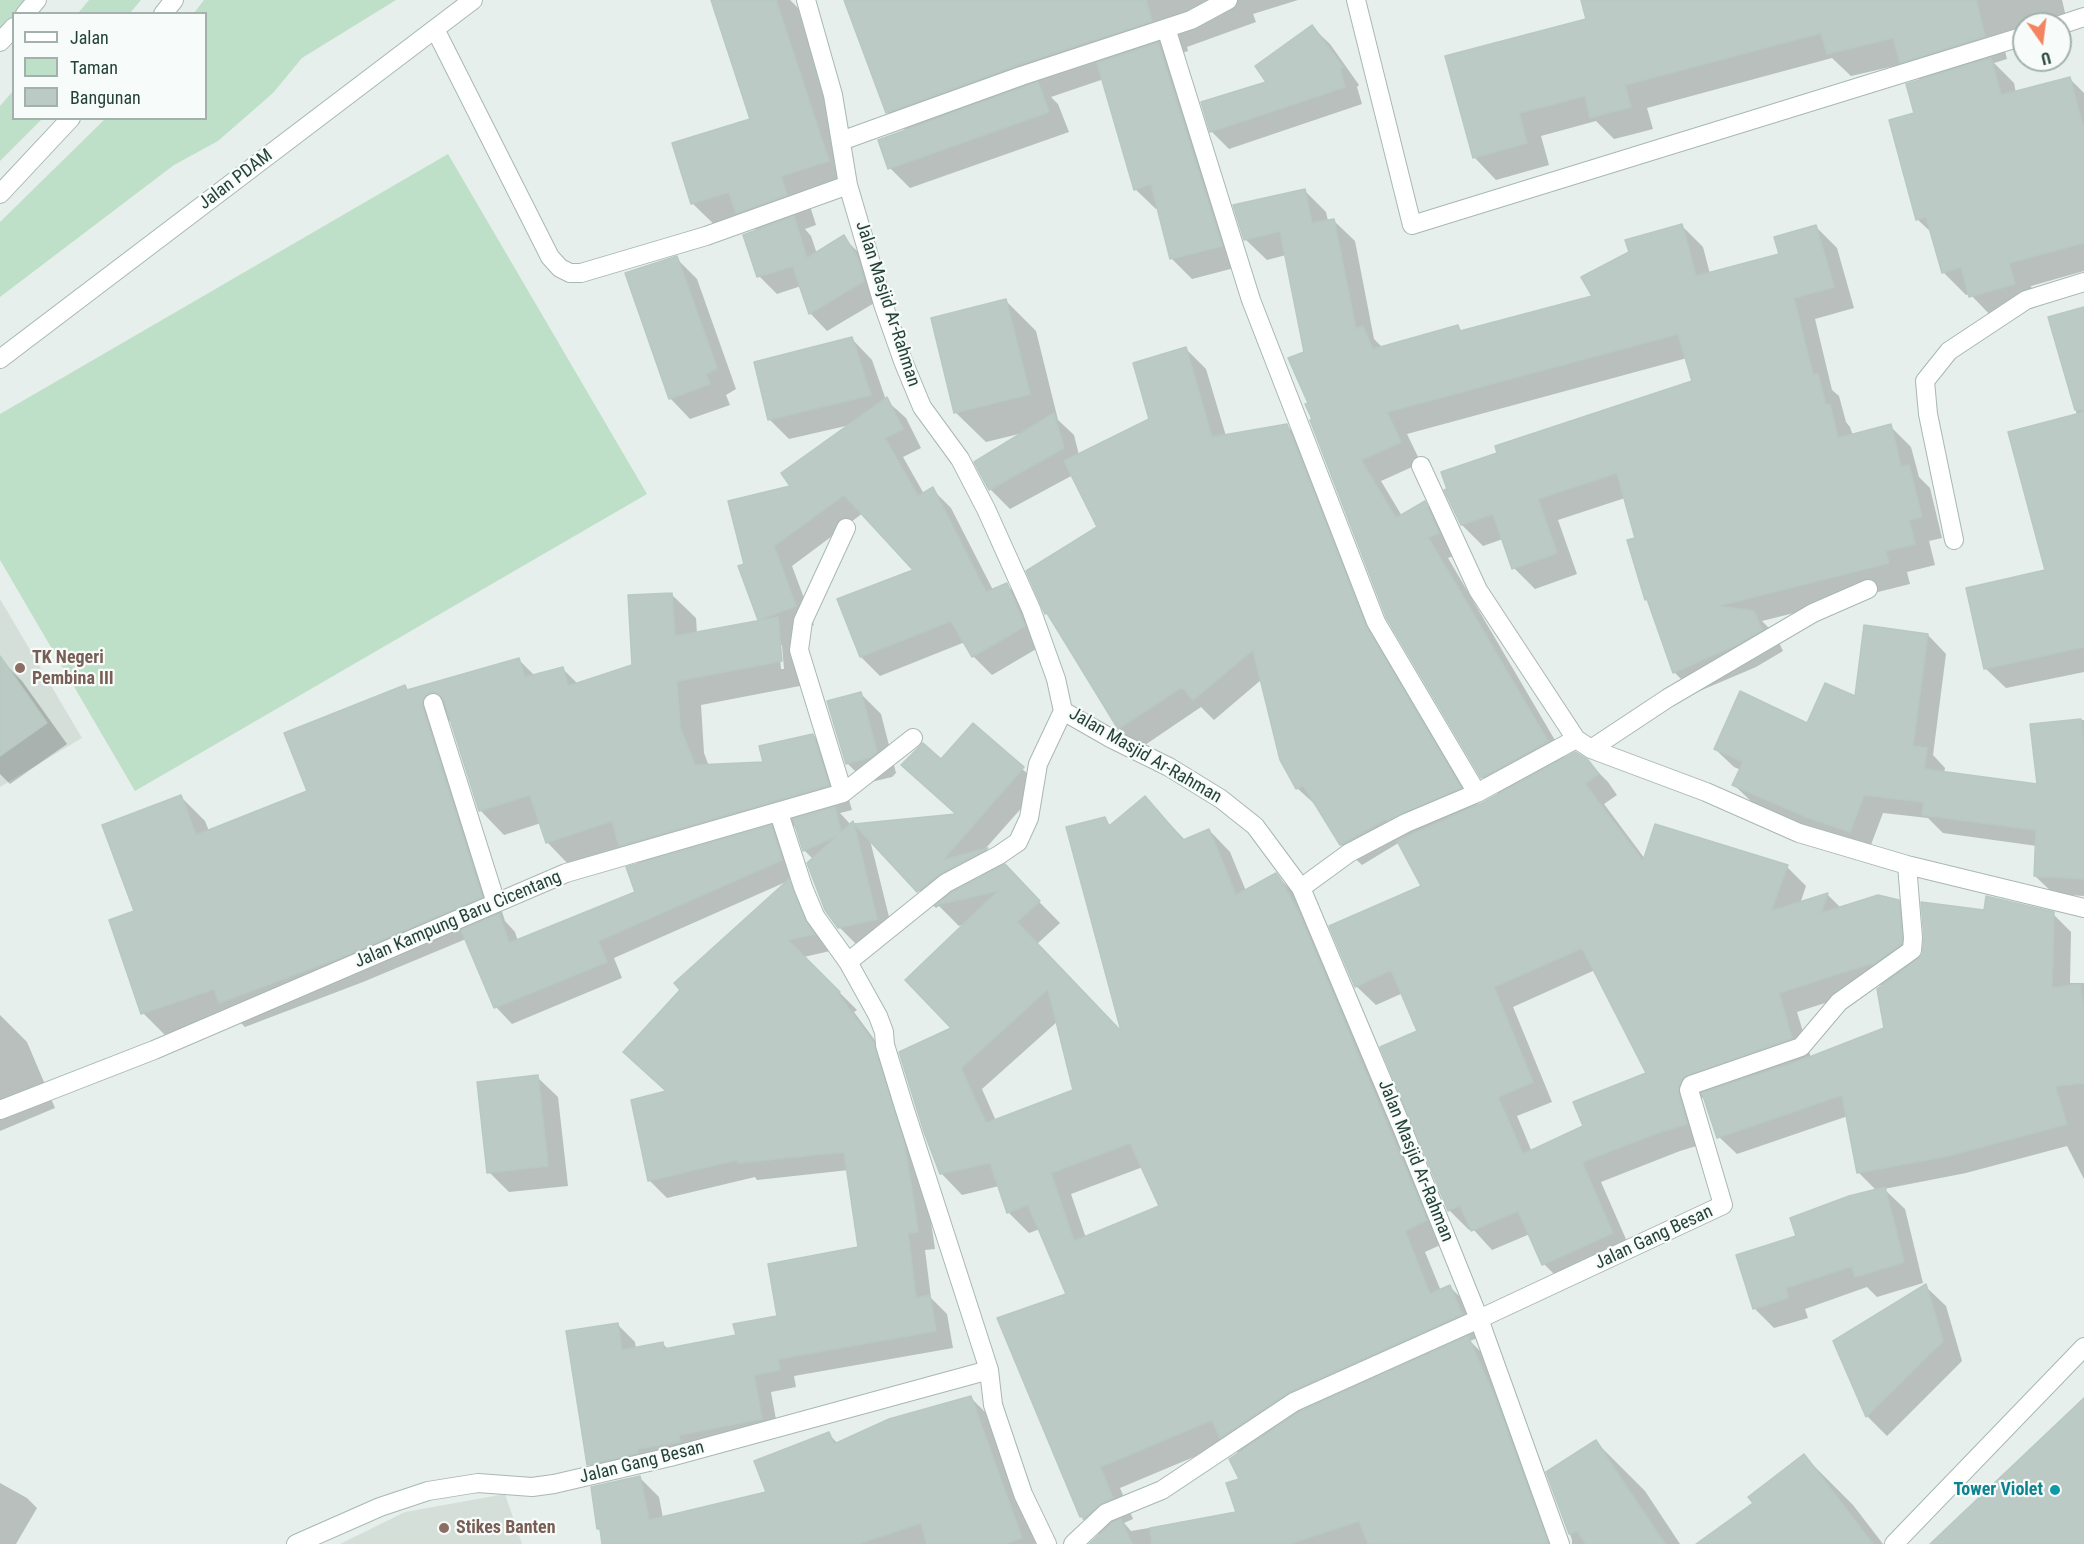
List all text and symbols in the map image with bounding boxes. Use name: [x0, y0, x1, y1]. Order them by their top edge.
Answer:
legend: [12, 12, 207, 120]
north arrow: [2012, 12, 2072, 72]
text: Jalan: [70, 27, 109, 48]
text: U: [2039, 48, 2053, 68]
text: Taman: [70, 57, 118, 78]
text: Bangunan: [70, 87, 141, 108]
street label: Jalan PDAM: [195, 145, 277, 215]
street label: Jalan Masjid Ar-Rahman: [850, 219, 924, 389]
place label: TK Negeri Pembina III: [32, 647, 114, 690]
marker: TK Negeri Pembina III: [13, 661, 27, 675]
street label: Jalan Masjid Ar-Rahman: [1065, 703, 1225, 809]
street label: Jalan Kampung Baru Cicentang: [351, 867, 565, 973]
street label: Jalan Masjid Ar-Rahman: [1373, 1077, 1457, 1245]
street label: Jalan Gang Besan: [1592, 1201, 1716, 1275]
street label: Jalan Gang Besan: [577, 1437, 707, 1489]
place label: Tower Violet: [1953, 1479, 2043, 1501]
marker: Tower Violet: [2048, 1483, 2062, 1497]
place label: Stikes Banten: [456, 1517, 556, 1539]
marker: Stikes Banten: [437, 1521, 451, 1535]

